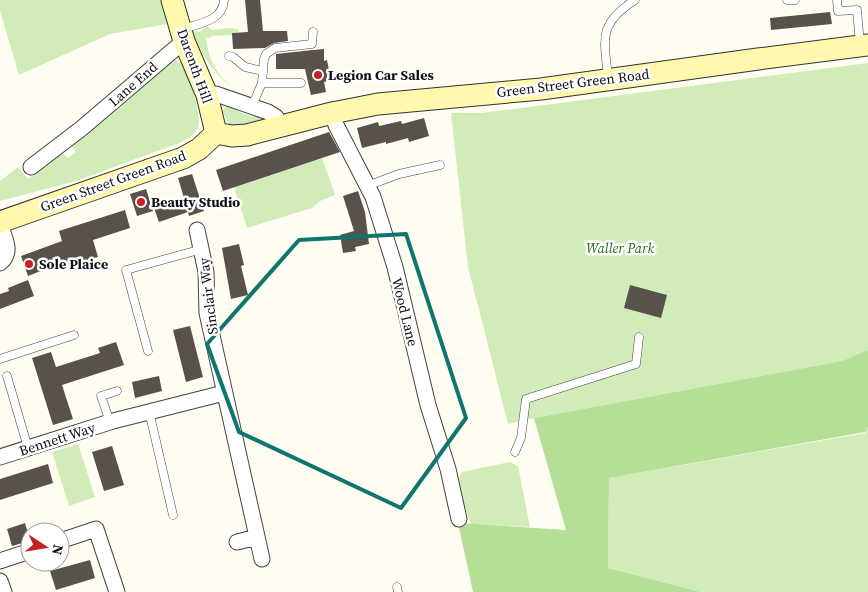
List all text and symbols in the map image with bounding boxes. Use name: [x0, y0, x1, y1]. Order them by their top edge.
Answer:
street label: Darenth Hill: [172, 26, 218, 106]
street label: Lane End: [104, 57, 162, 111]
street label: Green Street Green Road: [495, 64, 651, 102]
place label: Legion Car Sales: [328, 65, 434, 85]
marker: Legion Car Sales: [312, 69, 324, 81]
street label: Green Street Green Road: [37, 145, 189, 217]
place label: Beauty Studio: [151, 192, 240, 212]
marker: Beauty Studio: [135, 196, 147, 208]
park label: Waller Park: [586, 238, 654, 258]
place label: Sole Plaice: [39, 254, 108, 274]
street label: Sinclair Way: [193, 256, 223, 336]
marker: Sole Plaice: [23, 258, 35, 270]
street label: Wood Lane: [387, 276, 423, 348]
street label: Bennett Way: [16, 417, 98, 461]
north arrow: [20, 522, 70, 572]
text: N: [47, 543, 69, 557]

